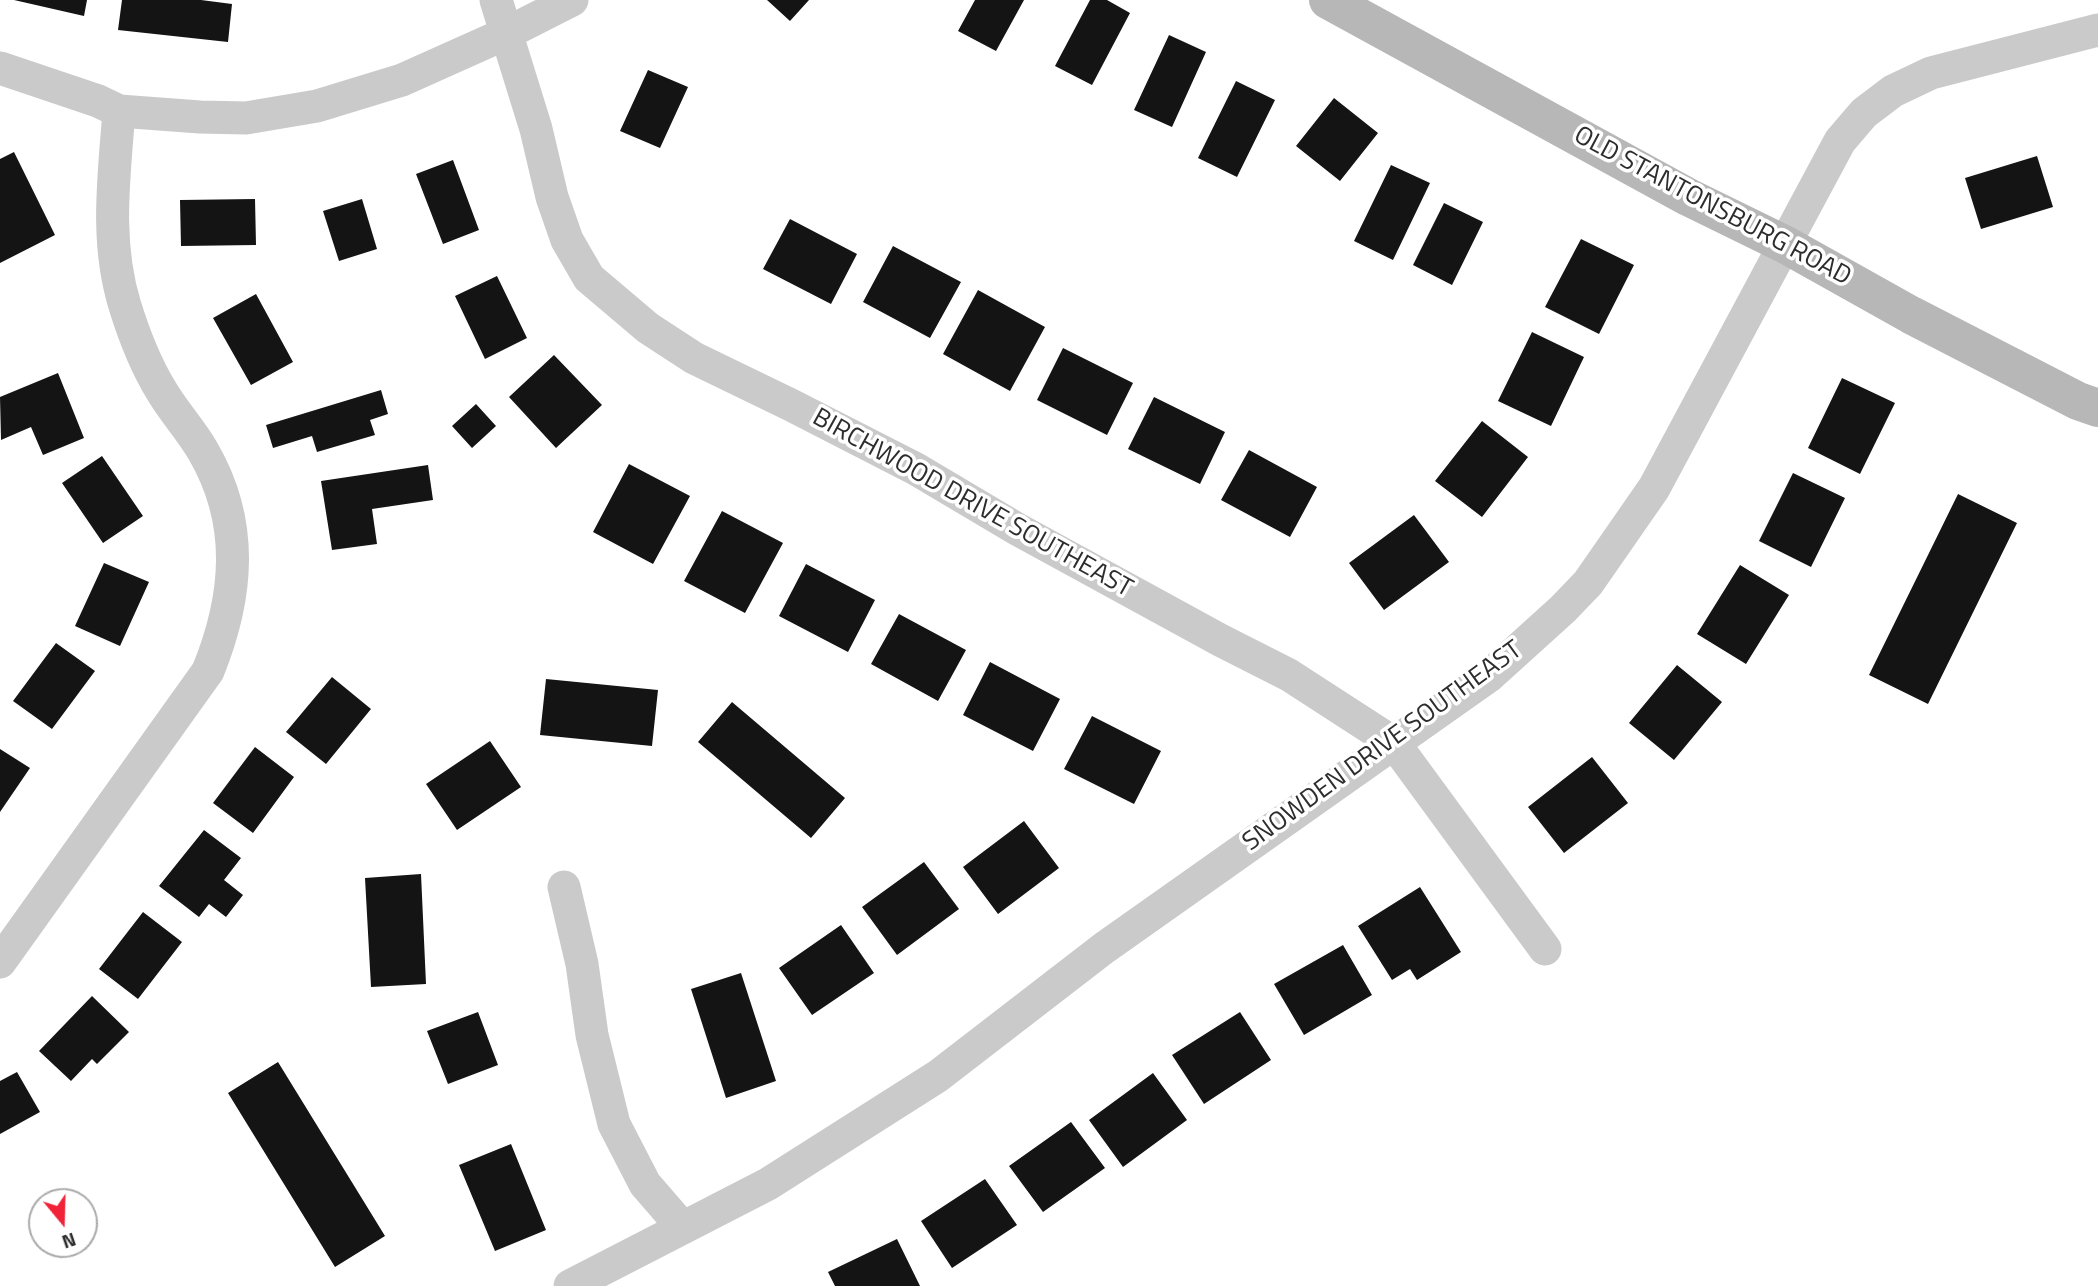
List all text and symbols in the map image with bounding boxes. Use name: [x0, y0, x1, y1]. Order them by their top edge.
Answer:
street label: OLD STANTONSBURG ROAD: [1568, 121, 1856, 293]
street label: BIRCHWOOD DRIVE SOUTHEAST: [807, 403, 1137, 605]
street label: SNOWDEN DRIVE SOUTHEAST: [1237, 635, 1529, 859]
north arrow: [28, 1188, 98, 1258]
text: N: [58, 1226, 80, 1257]

